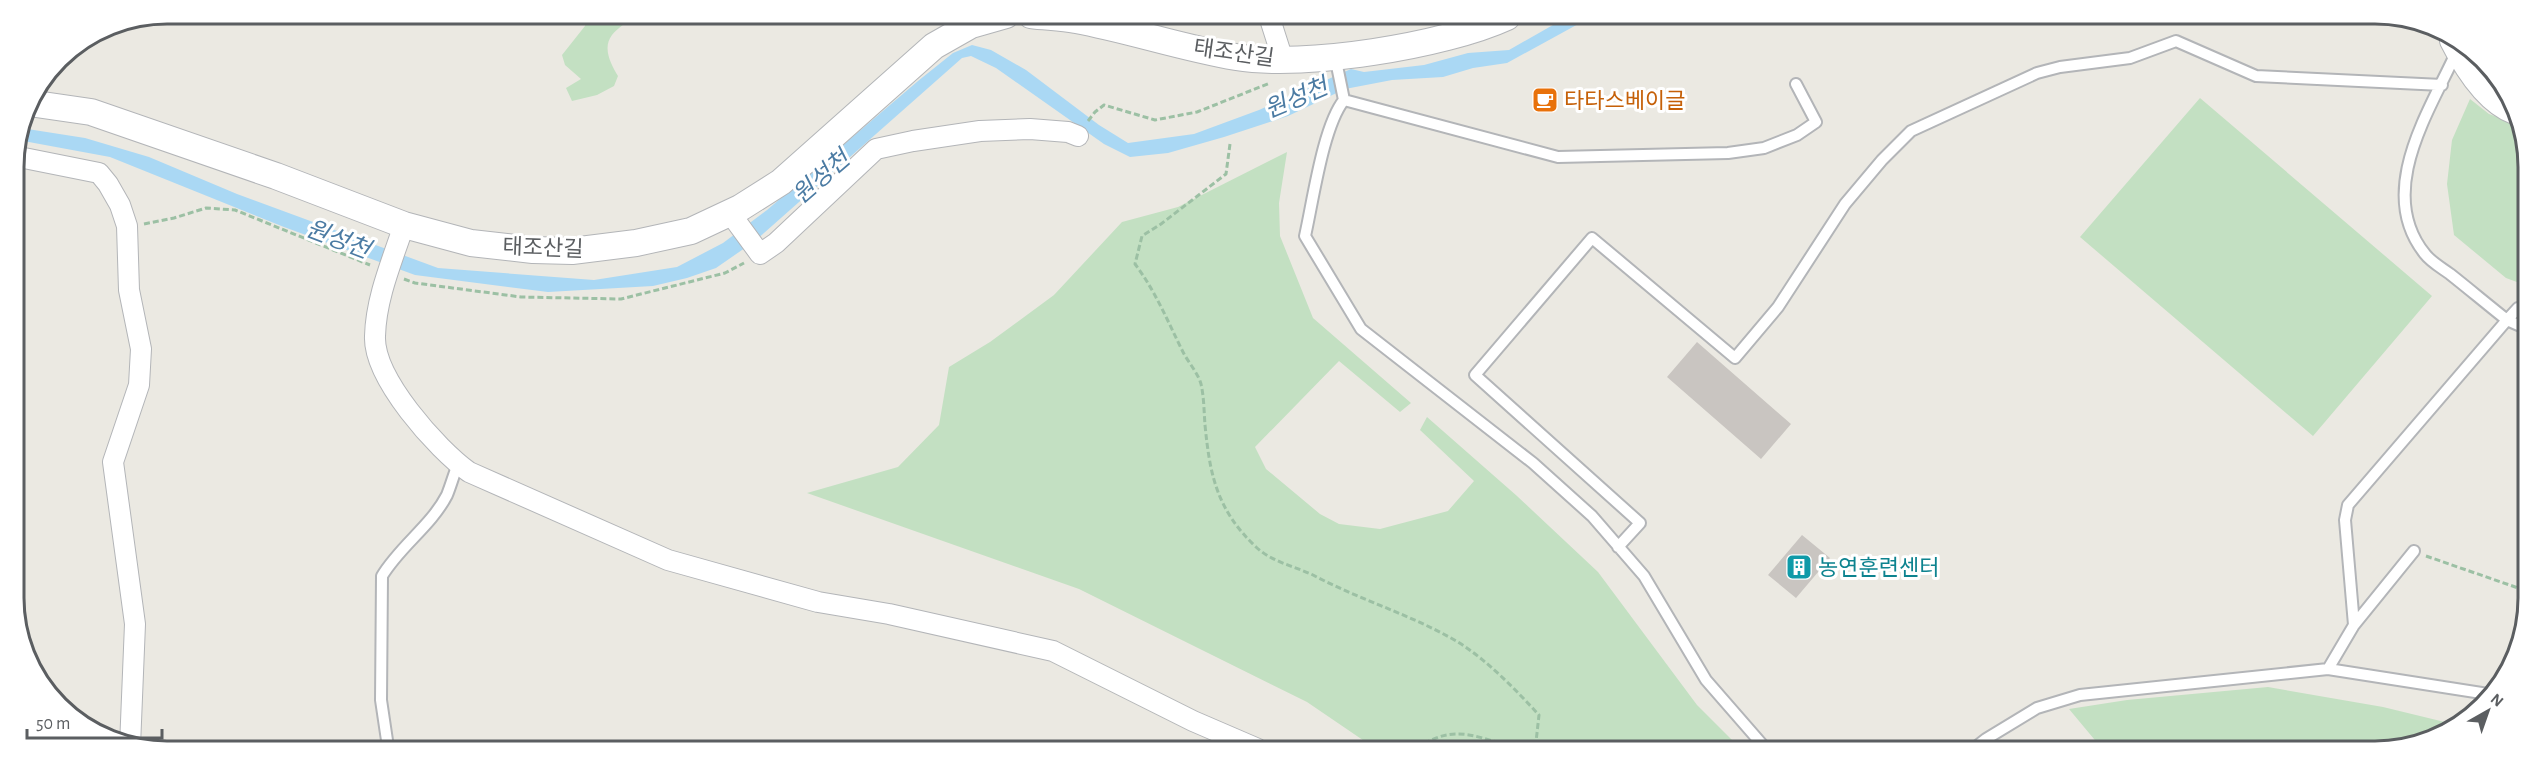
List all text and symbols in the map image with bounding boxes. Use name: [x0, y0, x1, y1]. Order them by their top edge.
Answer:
street label: 태조산길: [1192, 35, 1276, 70]
water label: 원성천: [1261, 73, 1334, 123]
cafe icon: 타타스베이글: [1530, 85, 1560, 115]
place label: 타타스베이글: [1564, 89, 1685, 112]
water label: 원성천: [788, 144, 857, 209]
water label: 원성천: [302, 216, 376, 264]
street label: 태조산길: [502, 235, 584, 260]
building icon: 농연훈련센터: [1784, 552, 1814, 582]
place label: 농연훈련센터: [1818, 556, 1939, 579]
north arrow: [2458, 681, 2518, 741]
text: N: [2488, 691, 2506, 710]
scale bar: [27, 702, 162, 740]
text: 50 m: [36, 715, 70, 733]

